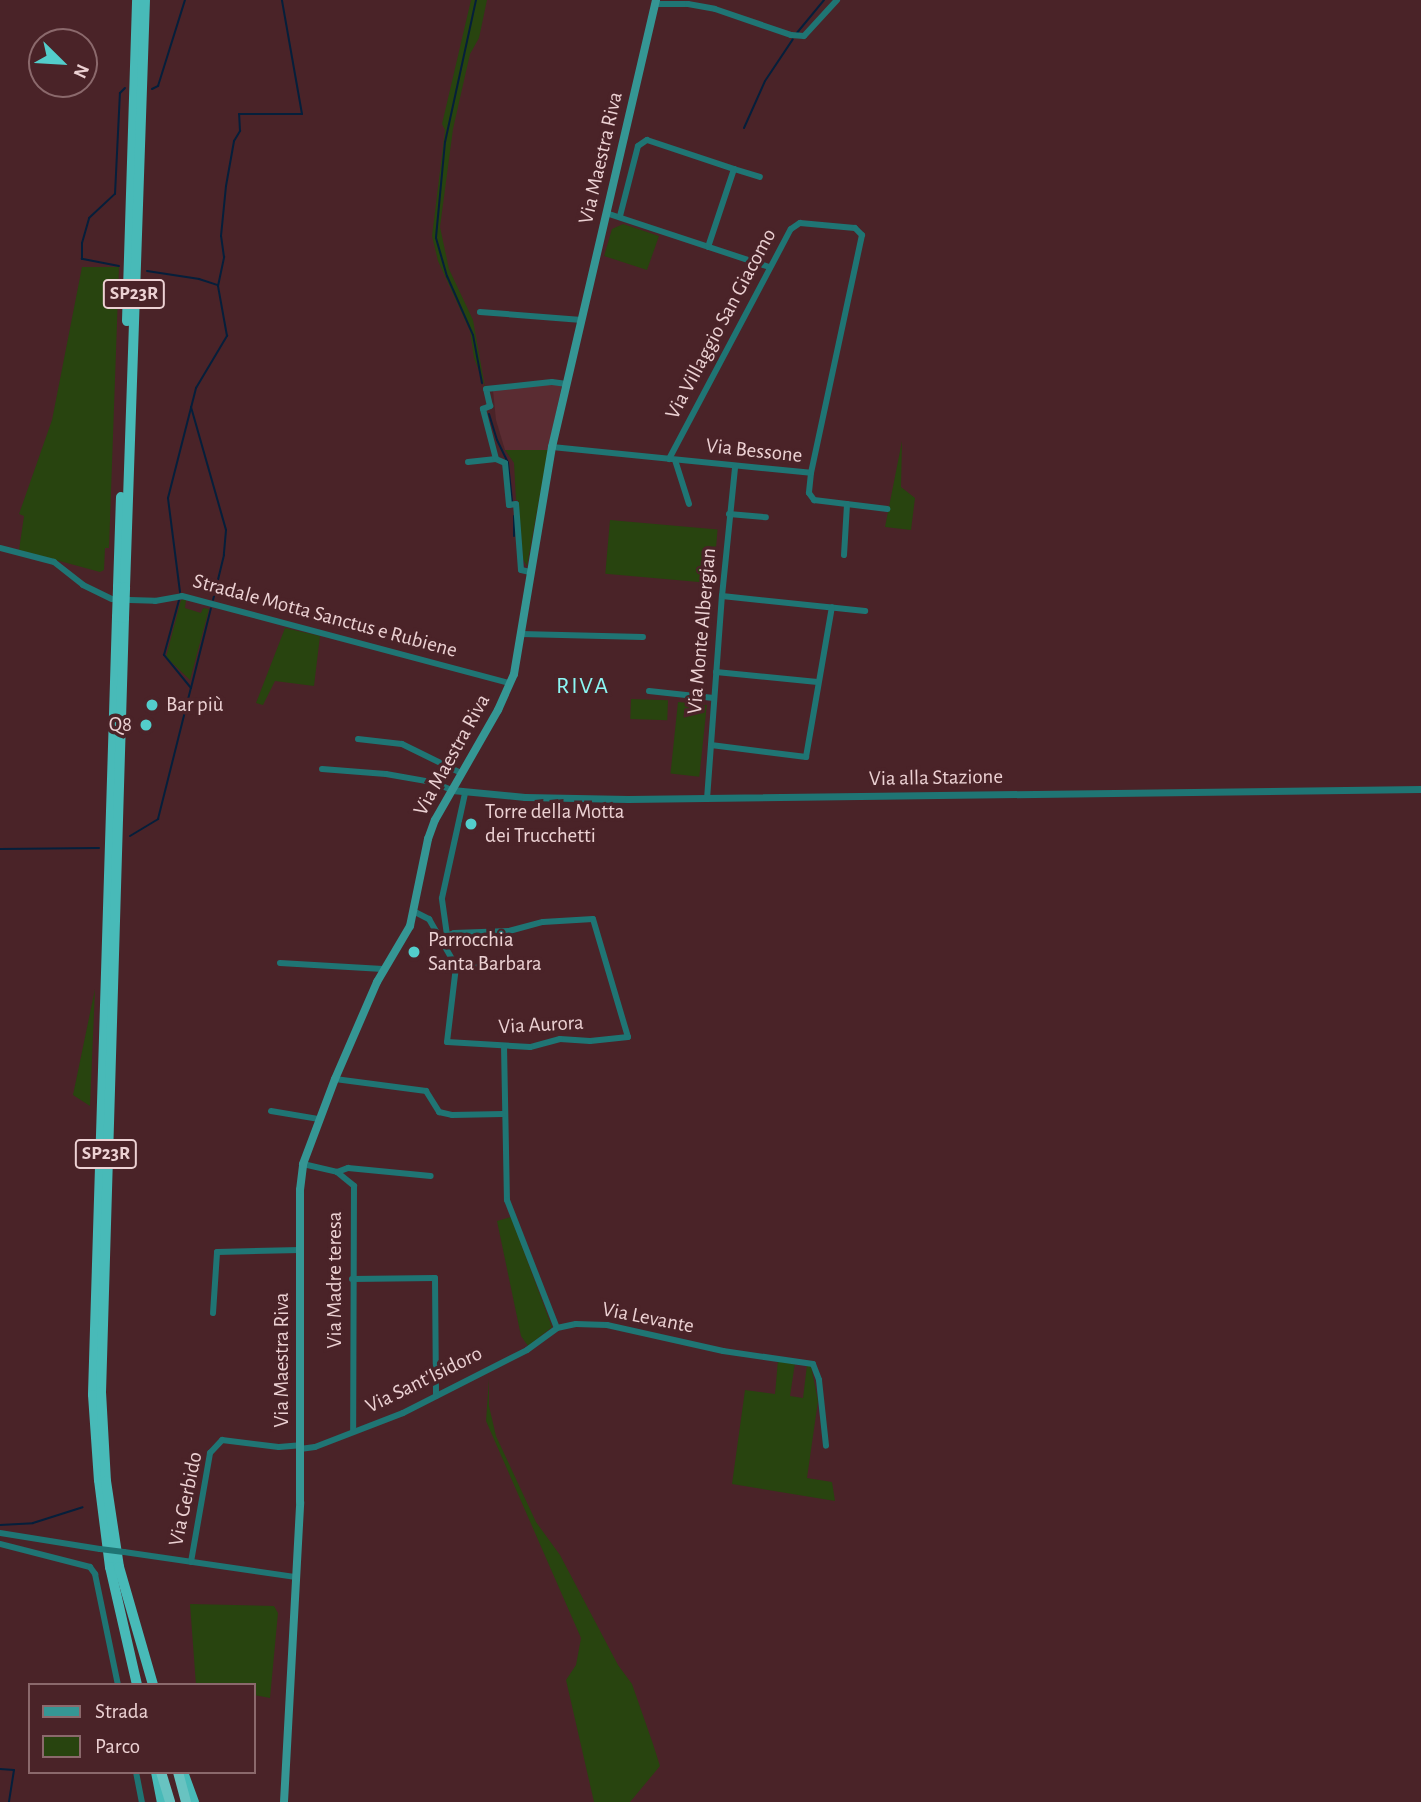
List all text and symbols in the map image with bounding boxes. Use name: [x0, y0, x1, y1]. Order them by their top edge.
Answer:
north arrow: [28, 28, 98, 98]
text: N: [69, 61, 92, 81]
street label: Via Maestra Riva: [574, 89, 628, 227]
street label: Via Villaggio San Giacomo: [660, 224, 782, 424]
road number: SP23R: [102, 278, 166, 310]
street label: Via Bessone: [704, 433, 804, 469]
street label: Via Monte Albergian: [682, 547, 722, 715]
street label: Stradale Motta Sanctus e Rubiene: [190, 569, 460, 663]
district label: RIVA: [556, 673, 610, 701]
street label: Via Maestra Riva: [408, 690, 496, 820]
place label: Bar più: [166, 692, 223, 718]
marker: Bar più: [144, 697, 160, 713]
place label: Q8: [109, 712, 132, 738]
marker: Q8: [138, 717, 154, 733]
street label: Via alla Stazione: [869, 764, 1003, 792]
place label: Torre della Motta dei Trucchetti: [485, 799, 624, 849]
marker: Torre della Motta dei Trucchetti: [463, 816, 479, 832]
place label: Parrocchia Santa Barbara: [428, 927, 542, 977]
marker: Parrocchia Santa Barbara: [406, 944, 422, 960]
street label: Via Aurora: [498, 1010, 584, 1040]
road number: SP23R: [74, 1138, 138, 1170]
street label: Via Madre teresa: [322, 1212, 348, 1348]
street label: Via Maestra Riva: [269, 1293, 295, 1427]
street label: Via Levante: [600, 1297, 696, 1339]
street label: Via Sant'Isidoro: [362, 1341, 486, 1419]
street label: Via Gerbido: [164, 1450, 208, 1548]
legend: [28, 1683, 256, 1774]
text: Strada: [95, 1701, 148, 1722]
text: Parco: [95, 1736, 140, 1757]

